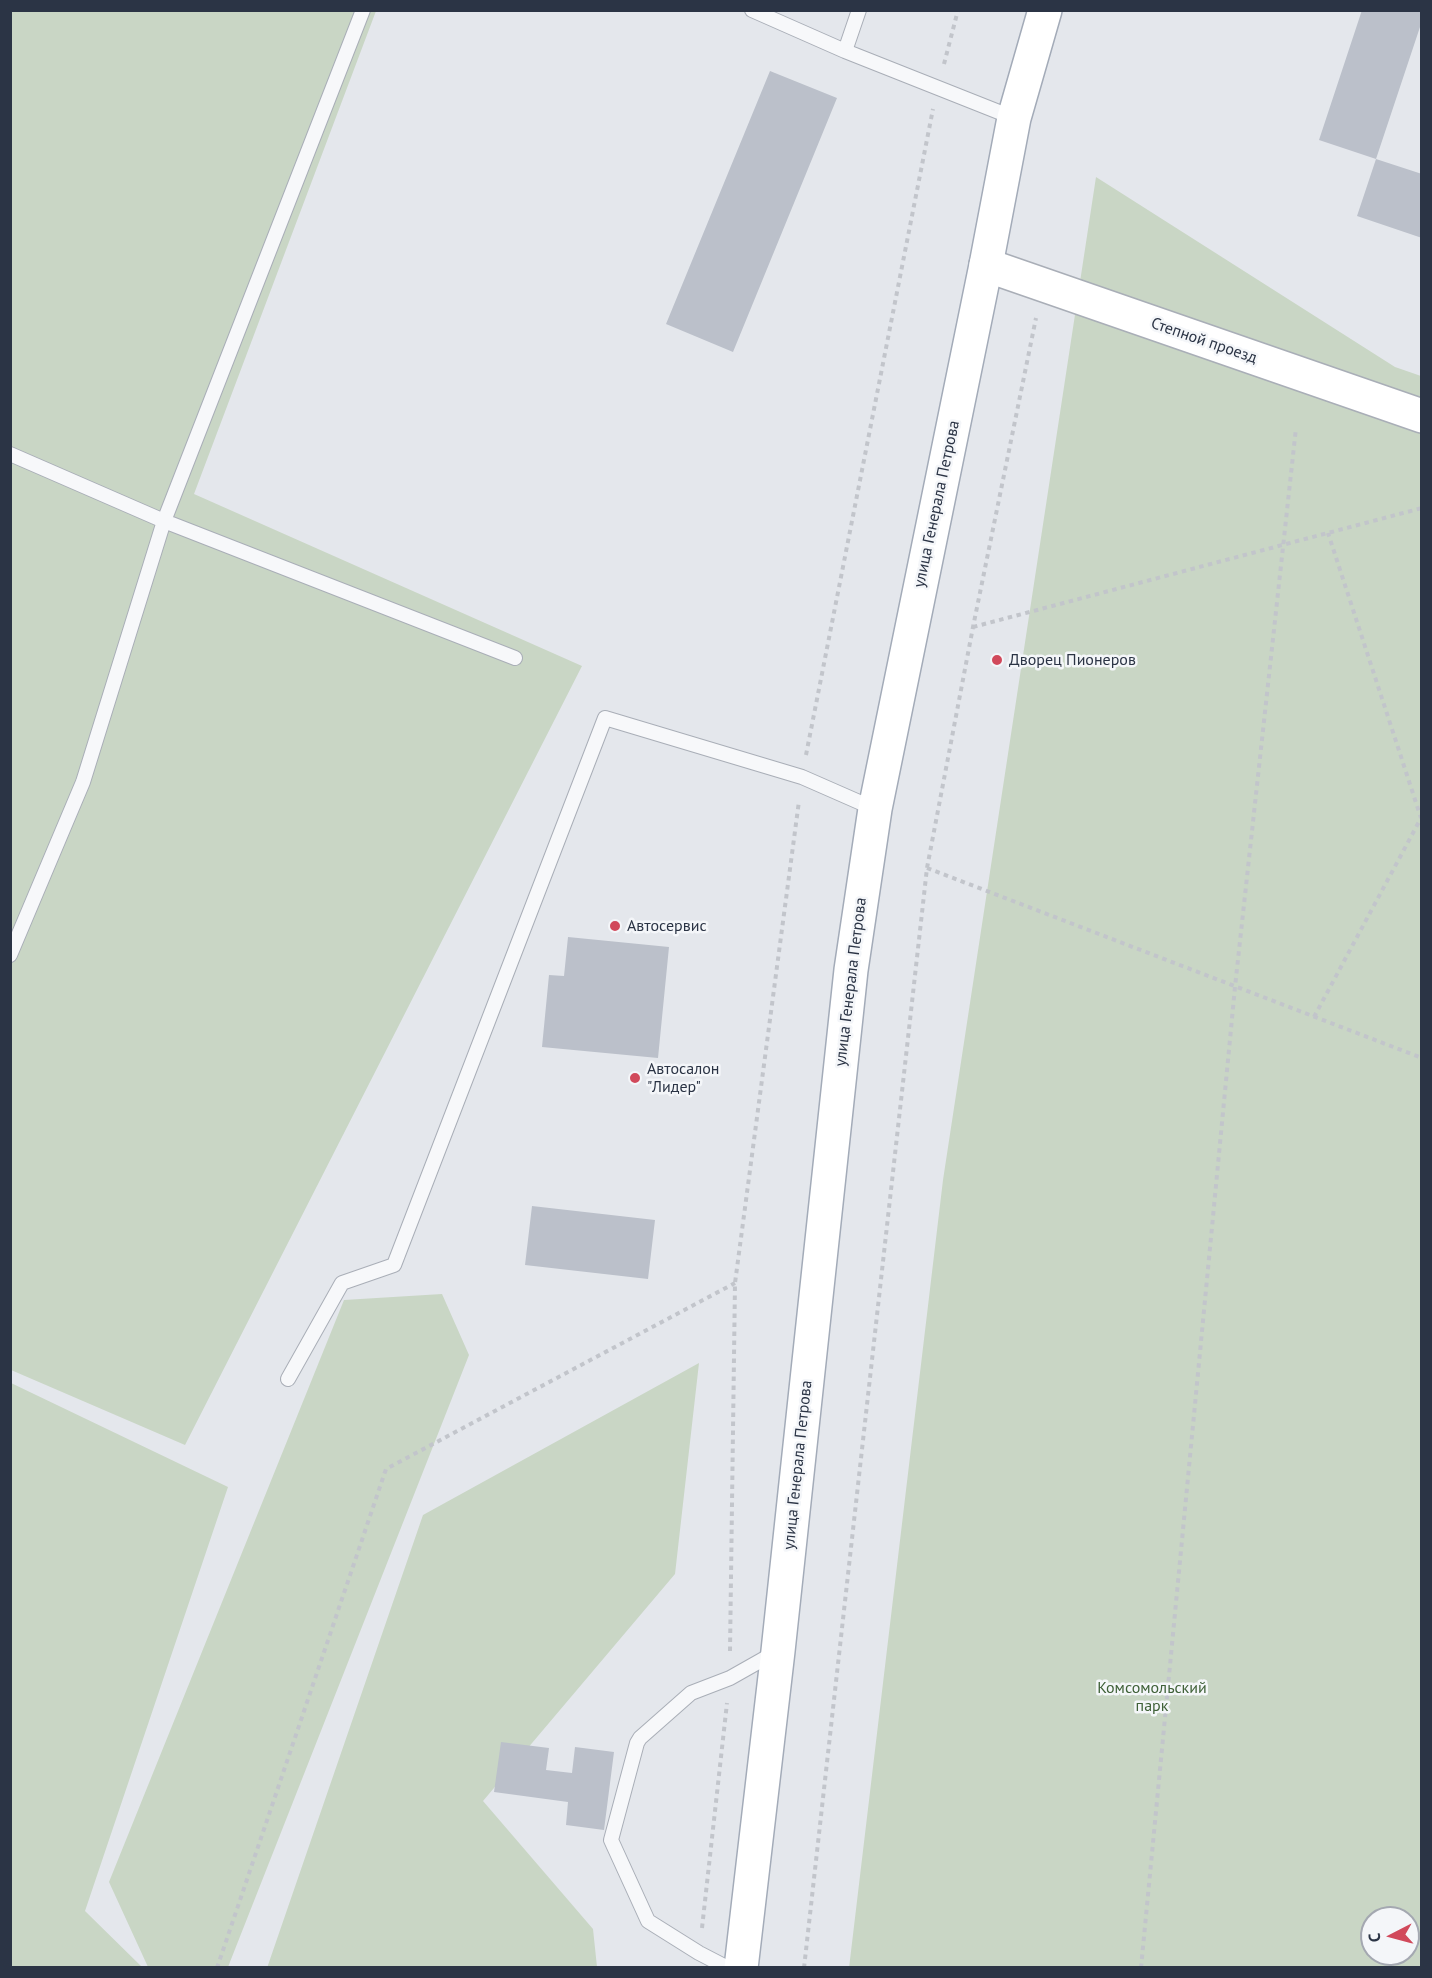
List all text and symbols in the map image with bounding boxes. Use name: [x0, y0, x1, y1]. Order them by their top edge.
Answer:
street label: Степной проезд: [1148, 314, 1260, 368]
street label: улица Генерала Петрова: [910, 419, 964, 589]
place label: Дворец Пионеров: [1009, 650, 1136, 670]
marker: Дворец Пионеров: [990, 653, 1004, 667]
street label: улица Генерала Петрова: [831, 896, 871, 1068]
place label: Автосервис: [627, 916, 707, 936]
marker: Автосервис: [608, 919, 622, 933]
place label: Автосалон "Лидер": [647, 1059, 719, 1097]
marker: Автосалон "Лидер": [628, 1071, 642, 1085]
street label: улица Генерала Петрова: [780, 1379, 816, 1551]
park label: Комсомольский парк: [1097, 1678, 1207, 1716]
north arrow: [1360, 1906, 1420, 1966]
text: С: [1364, 1932, 1385, 1943]

